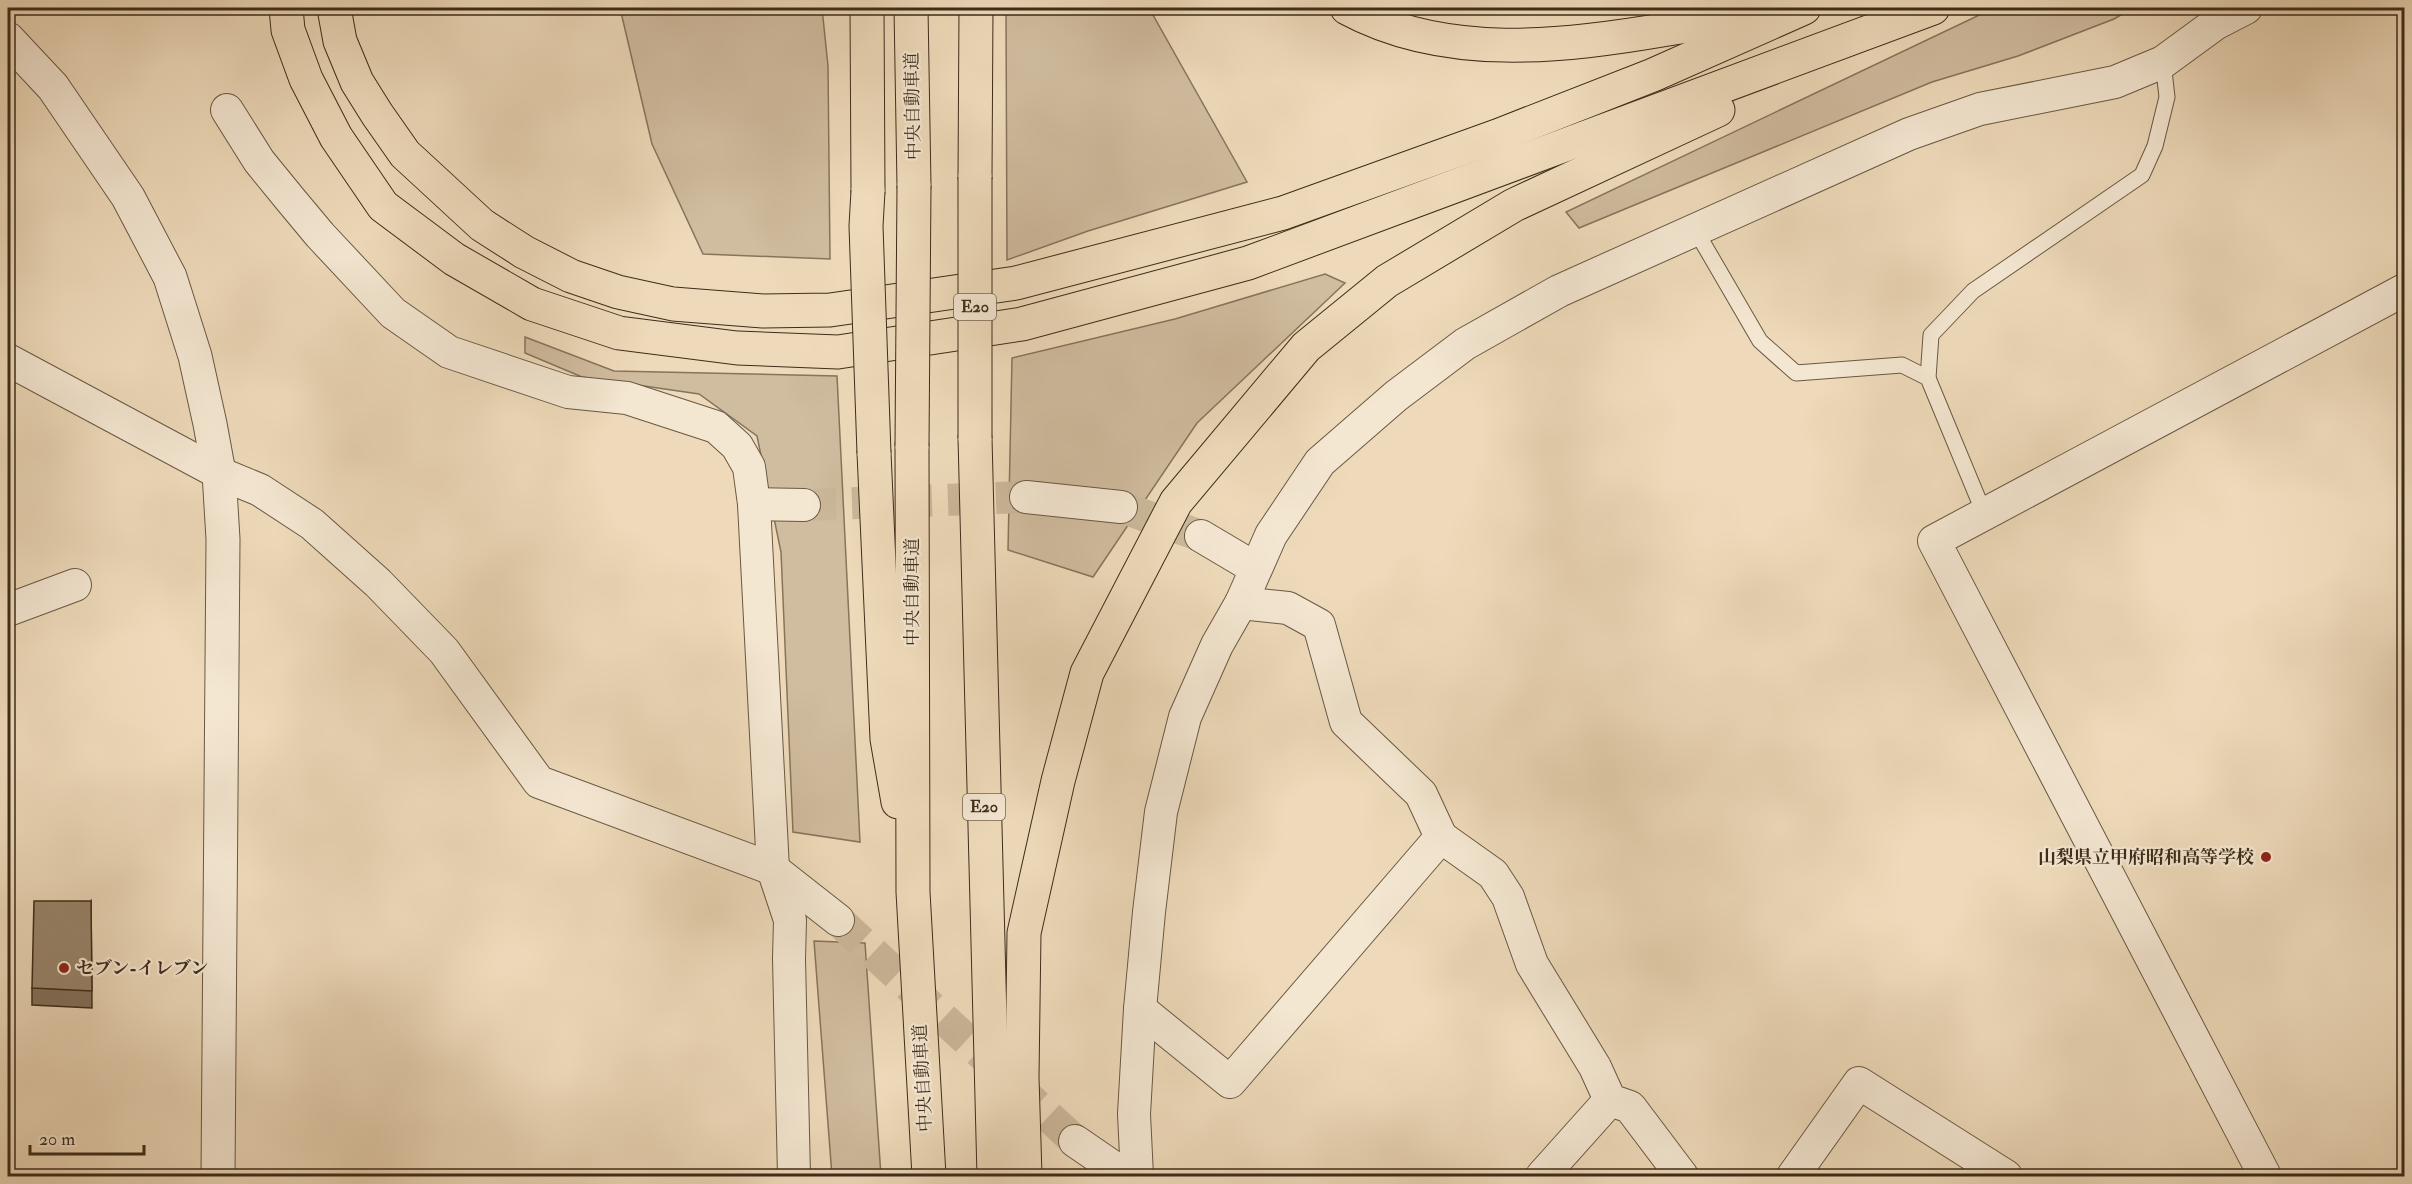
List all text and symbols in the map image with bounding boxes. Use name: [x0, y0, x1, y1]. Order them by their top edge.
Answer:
street label: 中央自動車道: [901, 52, 925, 160]
road number: E20: [954, 294, 996, 320]
street label: 中央自動車道: [901, 538, 924, 646]
road number: E20: [963, 794, 1005, 820]
place label: 山梨県立甲府昭和高等学校: [2038, 846, 2254, 869]
marker: 山梨県立甲府昭和高等学校: [2259, 850, 2273, 864]
place label: セブン-イレブン: [76, 957, 208, 980]
marker: セブン-イレブン: [57, 961, 71, 975]
street label: 中央自動車道: [909, 1023, 937, 1133]
scale bar: [30, 1118, 144, 1156]
text: 20 m: [39, 1128, 75, 1151]

